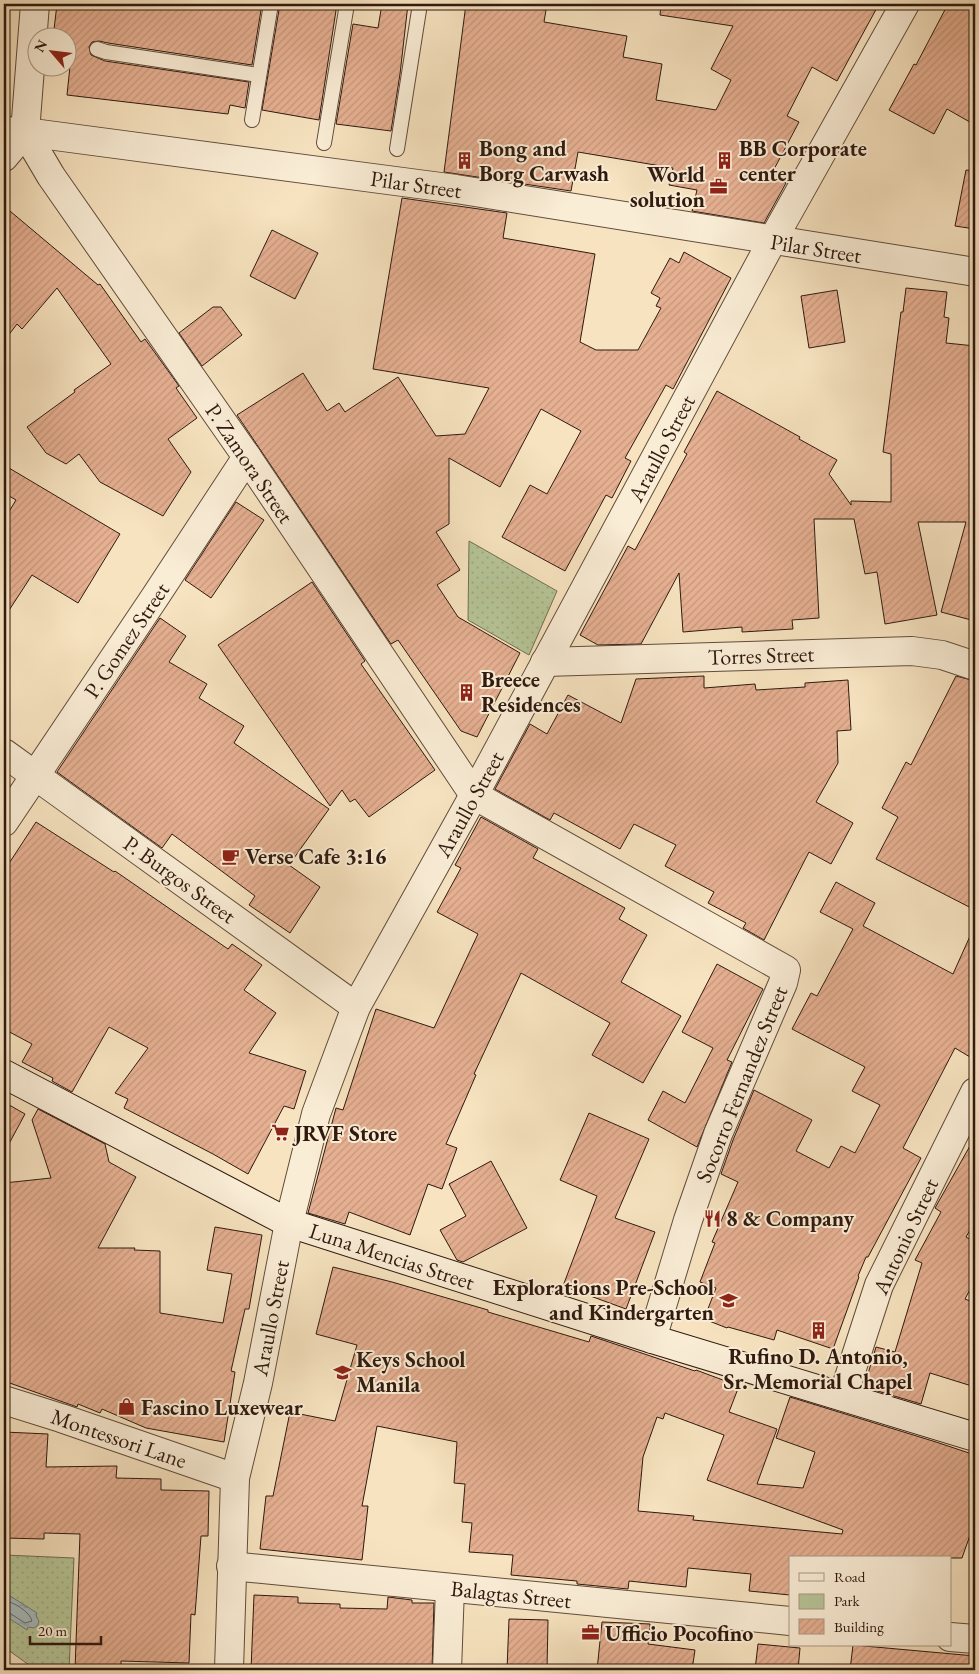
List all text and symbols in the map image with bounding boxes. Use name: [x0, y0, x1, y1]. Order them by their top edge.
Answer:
north arrow: [28, 28, 78, 78]
text: N: [30, 36, 51, 55]
place label: Bong and Borg Carwash: [479, 134, 609, 188]
place label: BB Corporate center: [739, 134, 867, 188]
building icon: Bong and Borg Carwash: [455, 151, 475, 171]
building icon: BB Corporate center: [715, 151, 735, 171]
place label: World solution: [630, 160, 706, 214]
street label: Pilar Street: [369, 164, 463, 205]
office icon: World solution: [709, 177, 729, 197]
street label: Pilar Street: [768, 227, 864, 270]
street label: Araullo Street: [621, 390, 702, 508]
street label: P. Zamora Street: [199, 398, 300, 529]
street label: P. Gomez Street: [77, 577, 176, 704]
street label: Torres Street: [707, 639, 815, 672]
place label: Breece Residences: [481, 665, 581, 719]
building icon: Breece Residences: [457, 682, 477, 702]
street label: Araullo Street: [428, 746, 511, 863]
street label: P. Burgos Street: [118, 829, 242, 930]
place label: Verse Cafe 3:16: [245, 842, 387, 871]
cafe icon: Verse Cafe 3:16: [221, 846, 241, 866]
street label: Socorro Fernandez Street: [689, 981, 794, 1187]
place label: JRVF Store: [292, 1119, 397, 1148]
supermarket icon: JRVF Store: [270, 1123, 290, 1143]
street label: Antonio Street: [865, 1173, 945, 1300]
place label: 8 & Company: [726, 1204, 855, 1233]
restaurant icon: 8 & Company: [702, 1208, 722, 1228]
street label: Luna Mencias Street: [306, 1216, 478, 1297]
street label: Araullo Street: [245, 1258, 296, 1379]
place label: Explorations Pre-School and Kindergarten: [493, 1273, 715, 1327]
school or university icon: Explorations Pre-School and Kindergarten: [718, 1290, 738, 1310]
building icon: Rufino D. Antonio, Sr. Memorial Chapel: [808, 1321, 828, 1341]
place label: Rufino D. Antonio, Sr. Memorial Chapel: [724, 1342, 912, 1396]
place label: Keys School Manila: [356, 1345, 465, 1399]
school or university icon: Keys School Manila: [332, 1362, 352, 1382]
place label: Fascino Luxewear: [141, 1393, 304, 1422]
shop icon: Fascino Luxewear: [117, 1397, 137, 1417]
street label: Montessori Lane: [47, 1402, 191, 1475]
legend: [789, 1556, 952, 1646]
text: Road: [834, 1567, 866, 1586]
street label: Balagtas Street: [449, 1574, 573, 1615]
text: Park: [834, 1591, 861, 1610]
scale bar: [30, 1614, 101, 1646]
text: Building: [834, 1617, 884, 1636]
place label: Ufficio Pocofino: [605, 1619, 753, 1648]
text: 20 m: [38, 1621, 67, 1640]
office icon: Ufficio Pocofino: [581, 1623, 601, 1643]

